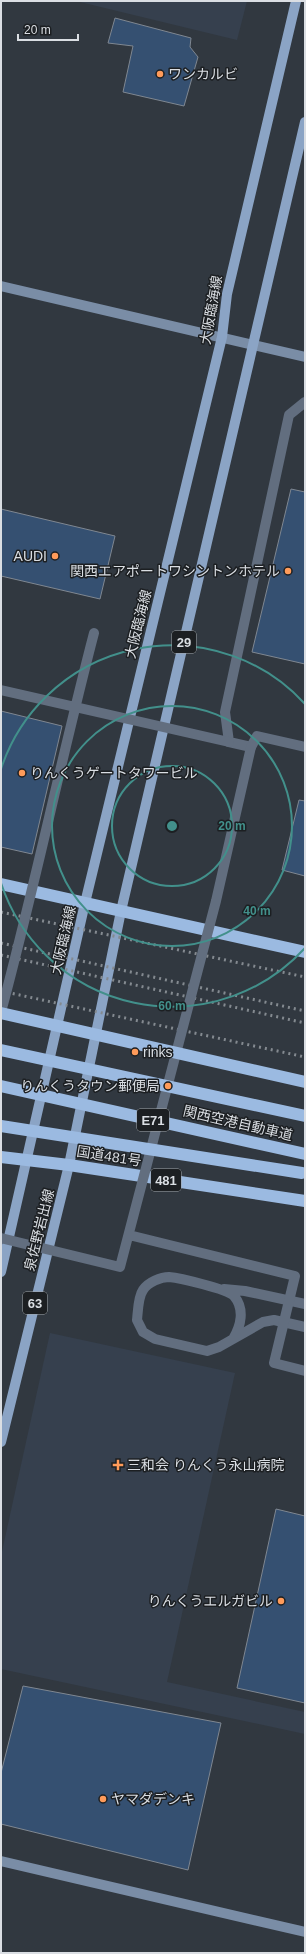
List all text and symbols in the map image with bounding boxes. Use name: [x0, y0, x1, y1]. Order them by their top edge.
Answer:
scale bar: [18, 16, 78, 42]
text: 20 m: [24, 23, 51, 37]
place label: ワンカルビ: [168, 66, 238, 82]
marker: ワンカルビ: [155, 69, 165, 79]
street label: 大阪臨海線: [197, 274, 225, 346]
place label: AUDI: [14, 548, 47, 564]
marker: AUDI: [50, 551, 60, 561]
place label: 関西エアポートワシントンホテル: [70, 563, 280, 579]
marker: 関西エアポートワシントンホテル: [283, 566, 293, 576]
street label: 大阪臨海線: [122, 588, 154, 660]
road number: 29: [172, 631, 196, 653]
place label: りんくうゲートタワービル: [30, 765, 198, 781]
marker: りんくうゲートタワービル: [17, 768, 27, 778]
centre of rings: [165, 819, 179, 833]
text: 20 m: [218, 819, 246, 833]
street label: 大阪臨海線: [47, 904, 79, 976]
text: 40 m: [243, 904, 271, 918]
text: 60 m: [158, 999, 186, 1013]
place label: rinks: [143, 1044, 173, 1060]
marker: rinks: [130, 1047, 140, 1057]
place label: りんくうタウン郵便局: [20, 1078, 160, 1094]
marker: りんくうタウン郵便局: [163, 1081, 173, 1091]
street label: 関西空港自動車道: [182, 1103, 294, 1143]
road number: E71: [137, 1109, 169, 1131]
street label: 国道481号: [75, 1143, 143, 1169]
road number: 481: [151, 1169, 181, 1191]
street label: 泉佐野岩出線: [21, 1187, 57, 1273]
road number: 63: [23, 1292, 47, 1314]
place label: 三和会 りんくう永山病院: [127, 1457, 285, 1473]
marker: 三和会 りんくう永山病院: [112, 1459, 124, 1471]
place label: りんくうエルガビル: [148, 1593, 273, 1609]
marker: りんくうエルガビル: [276, 1596, 286, 1606]
place label: ヤマダデンキ: [111, 1791, 195, 1807]
marker: ヤマダデンキ: [98, 1794, 108, 1804]

